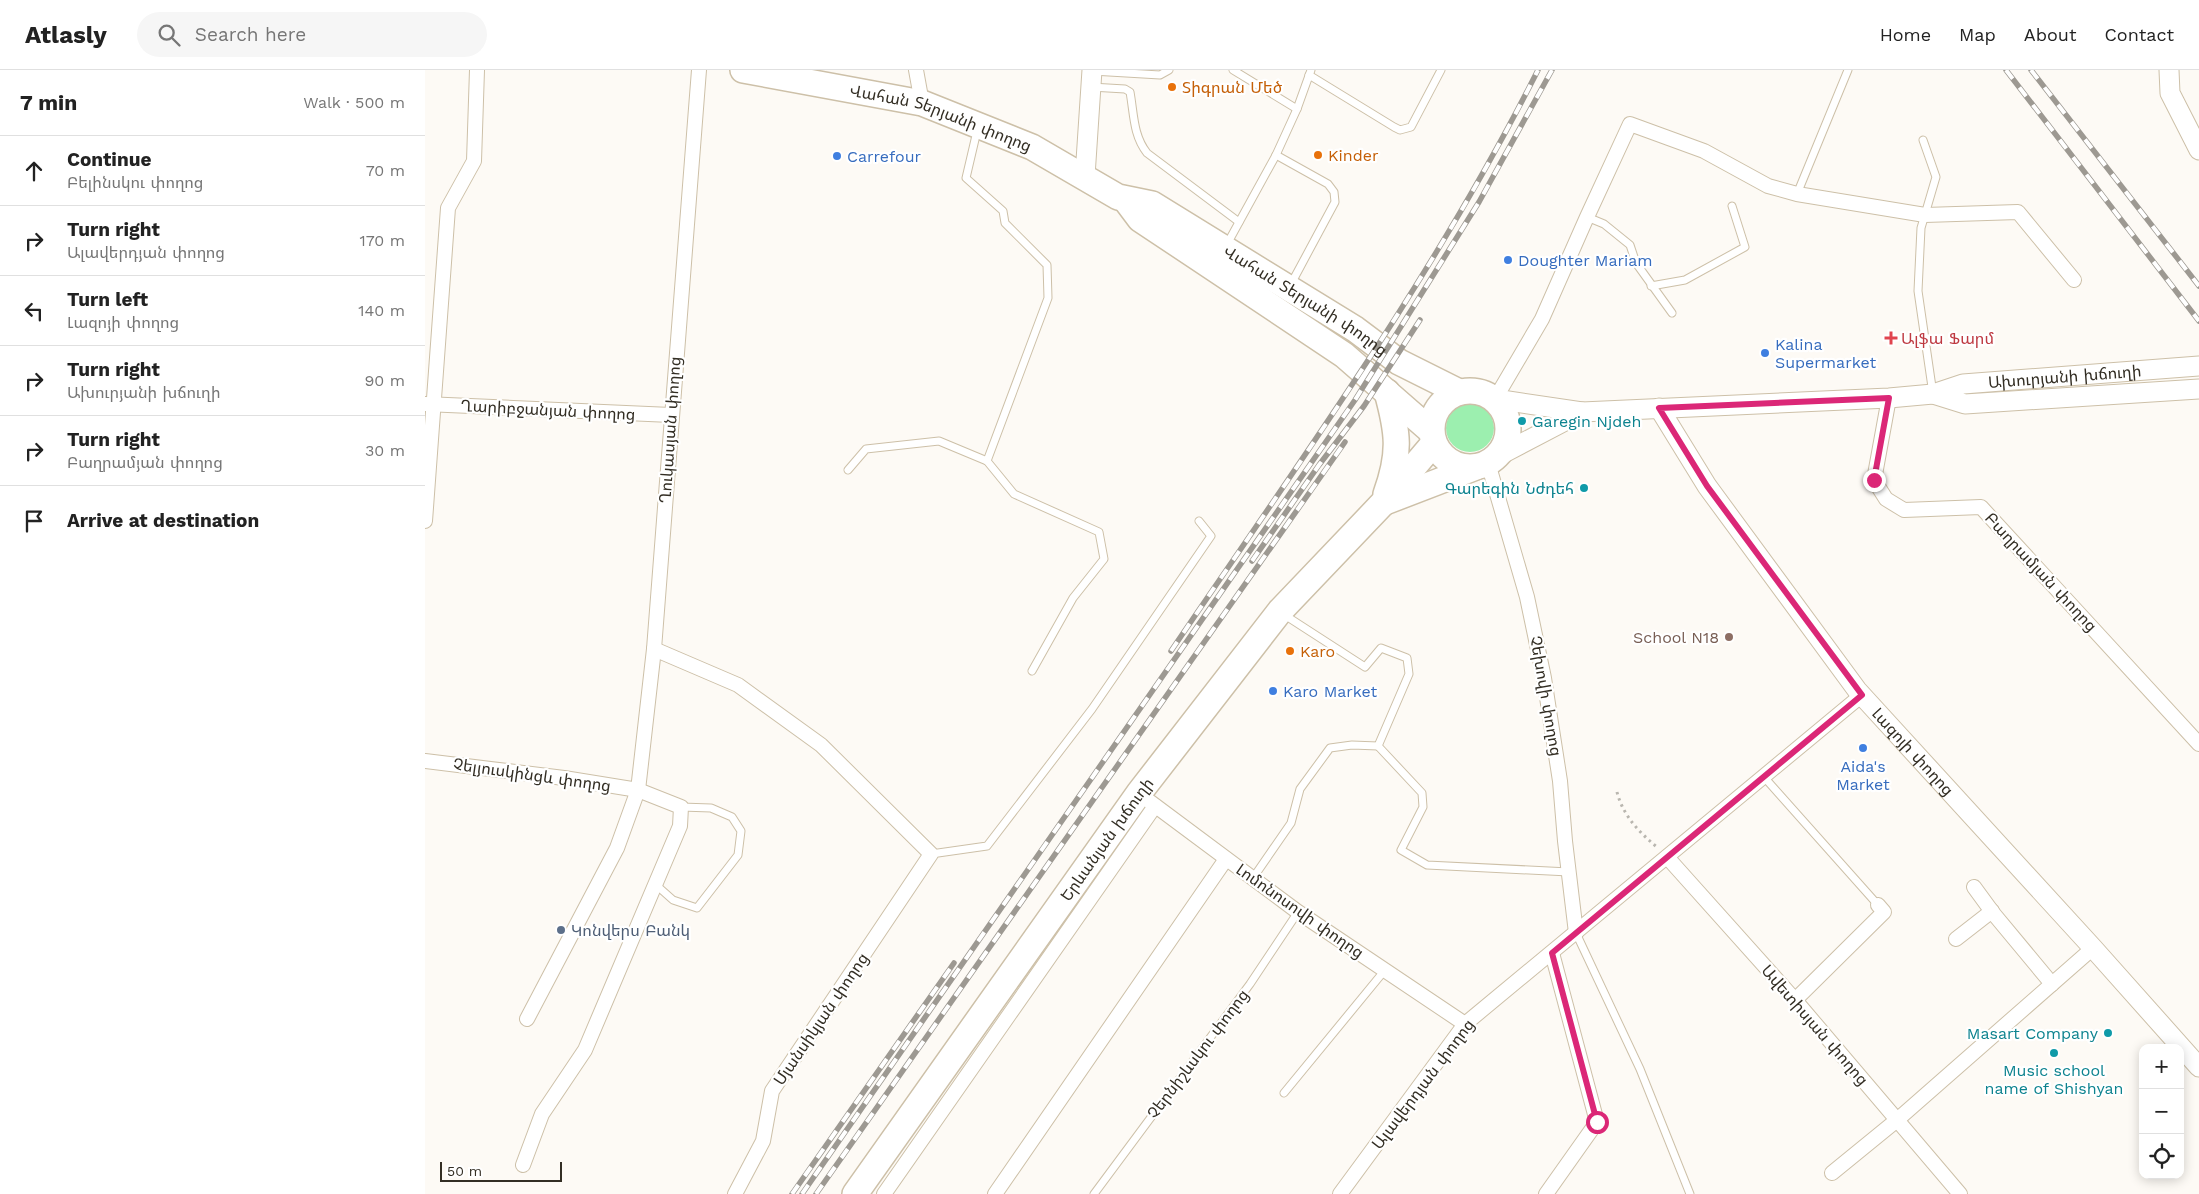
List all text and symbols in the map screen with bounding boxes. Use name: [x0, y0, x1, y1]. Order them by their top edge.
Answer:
search box: [137, 12, 487, 57]
text: Atlasly: [25, 21, 107, 49]
icon: search: [155, 21, 183, 49]
text: Search here: [195, 23, 306, 46]
text: Home: [1880, 24, 1931, 45]
text: Map: [1959, 24, 1996, 45]
text: About: [2024, 24, 2076, 45]
text: Contact: [2104, 24, 2174, 45]
place label: Տիգրան Մեծ: [1182, 78, 1283, 97]
street label: Վահան Տերյանի փողոց: [848, 80, 1035, 155]
marker: Տիգրան Մեծ: [1166, 81, 1178, 93]
text: 7 min: [20, 90, 77, 115]
text: Walk · 500 m: [303, 93, 405, 112]
place label: Kinder: [1328, 146, 1379, 165]
place label: Carrefour: [847, 147, 922, 166]
text: Continue: [67, 148, 151, 171]
marker: Kinder: [1312, 149, 1324, 161]
marker: Carrefour: [831, 150, 843, 162]
icon: ahead: [20, 157, 48, 185]
text: 70 m: [366, 161, 405, 180]
text: Բելինսկու փողոց: [67, 173, 203, 192]
text: Turn right: [67, 218, 160, 241]
icon: right: [20, 227, 48, 255]
text: 170 m: [359, 231, 405, 250]
street label: Վահան Տերյանի փողոց: [1220, 241, 1391, 360]
text: Ալավերդյան փողոց: [67, 243, 225, 262]
place label: Doughter Mariam: [1518, 251, 1653, 270]
marker: Doughter Mariam: [1502, 254, 1514, 266]
text: Turn left: [67, 288, 148, 311]
icon: left: [20, 297, 48, 325]
text: 140 m: [358, 301, 405, 320]
text: Լազոյի փողոց: [67, 313, 179, 332]
place label: Ալֆա Ֆարմ: [1901, 329, 1994, 348]
marker: Ալֆա Ֆարմ: [1885, 332, 1897, 344]
place label: Kalina Supermarket: [1775, 335, 1876, 372]
marker: Kalina Supermarket: [1759, 347, 1771, 359]
street label: Ղուկասյան փողոց: [655, 356, 685, 504]
text: Turn right: [67, 358, 160, 381]
street label: Ախուրյանի խճուղի: [1987, 361, 2142, 392]
icon: right: [20, 367, 48, 395]
text: 90 m: [364, 371, 405, 390]
text: Ախուրյանի խճուղի: [67, 383, 221, 402]
street label: Ղարիբջանյան փողոց: [460, 396, 636, 424]
place label: Garegin Njdeh: [1532, 412, 1641, 431]
marker: Garegin Njdeh: [1516, 415, 1528, 427]
text: Turn right: [67, 428, 160, 451]
icon: right: [20, 437, 48, 465]
text: 30 m: [365, 441, 405, 460]
text: Բաղրամյան փողոց: [67, 453, 223, 472]
route end: [1863, 469, 1886, 492]
place label: Գարեգին Նժդեհ: [1445, 479, 1574, 498]
marker: Գարեգին Նժդեհ: [1578, 482, 1590, 494]
icon: arrive: [20, 507, 48, 535]
text: Arrive at destination: [67, 509, 259, 532]
street label: Բաղրամյան փողոց: [1981, 509, 2101, 635]
place label: School N18: [1633, 628, 1719, 647]
marker: School N18: [1723, 631, 1735, 643]
street label: Չեխովի փողոց: [1526, 634, 1566, 758]
place label: Karo: [1300, 642, 1335, 661]
marker: Karo: [1284, 645, 1296, 657]
place label: Karo Market: [1283, 682, 1378, 701]
marker: Karo Market: [1267, 685, 1279, 697]
street label: Լազոյի փողոց: [1868, 704, 1958, 799]
marker: Aida's Market: [1857, 742, 1869, 754]
street label: Չելյուսկինցև փողոց: [452, 755, 612, 795]
place label: Aida's Market: [1836, 757, 1890, 794]
street label: Երևանյան խճուղի: [1056, 774, 1157, 905]
street label: Լոմոնոսովի փողոց: [1233, 860, 1367, 962]
place label: Կոնվերս Բանկ: [571, 921, 690, 940]
marker: Կոնվերս Բանկ: [555, 924, 567, 936]
street label: Մյանսիկյան փողոց: [770, 949, 872, 1089]
street label: Ավետիսյան փողոց: [1758, 961, 1872, 1089]
street label: Չերնիշևսկու փողոց: [1143, 986, 1253, 1122]
street label: Ալավերդյան փողոց: [1368, 1015, 1478, 1153]
place label: Masart Company: [1967, 1024, 2099, 1043]
marker: Masart Company: [2102, 1027, 2114, 1039]
map controls: [2139, 1044, 2184, 1179]
button: +: [2139, 1044, 2184, 1089]
marker: Music school name of Shishyan: [2048, 1047, 2060, 1059]
place label: Music school name of Shishyan: [1985, 1061, 2124, 1098]
button: −: [2139, 1089, 2184, 1134]
route start: [1586, 1111, 1609, 1134]
button: locate: [2139, 1134, 2184, 1179]
scale bar: [440, 1159, 563, 1182]
text: 50 m: [447, 1163, 482, 1179]

